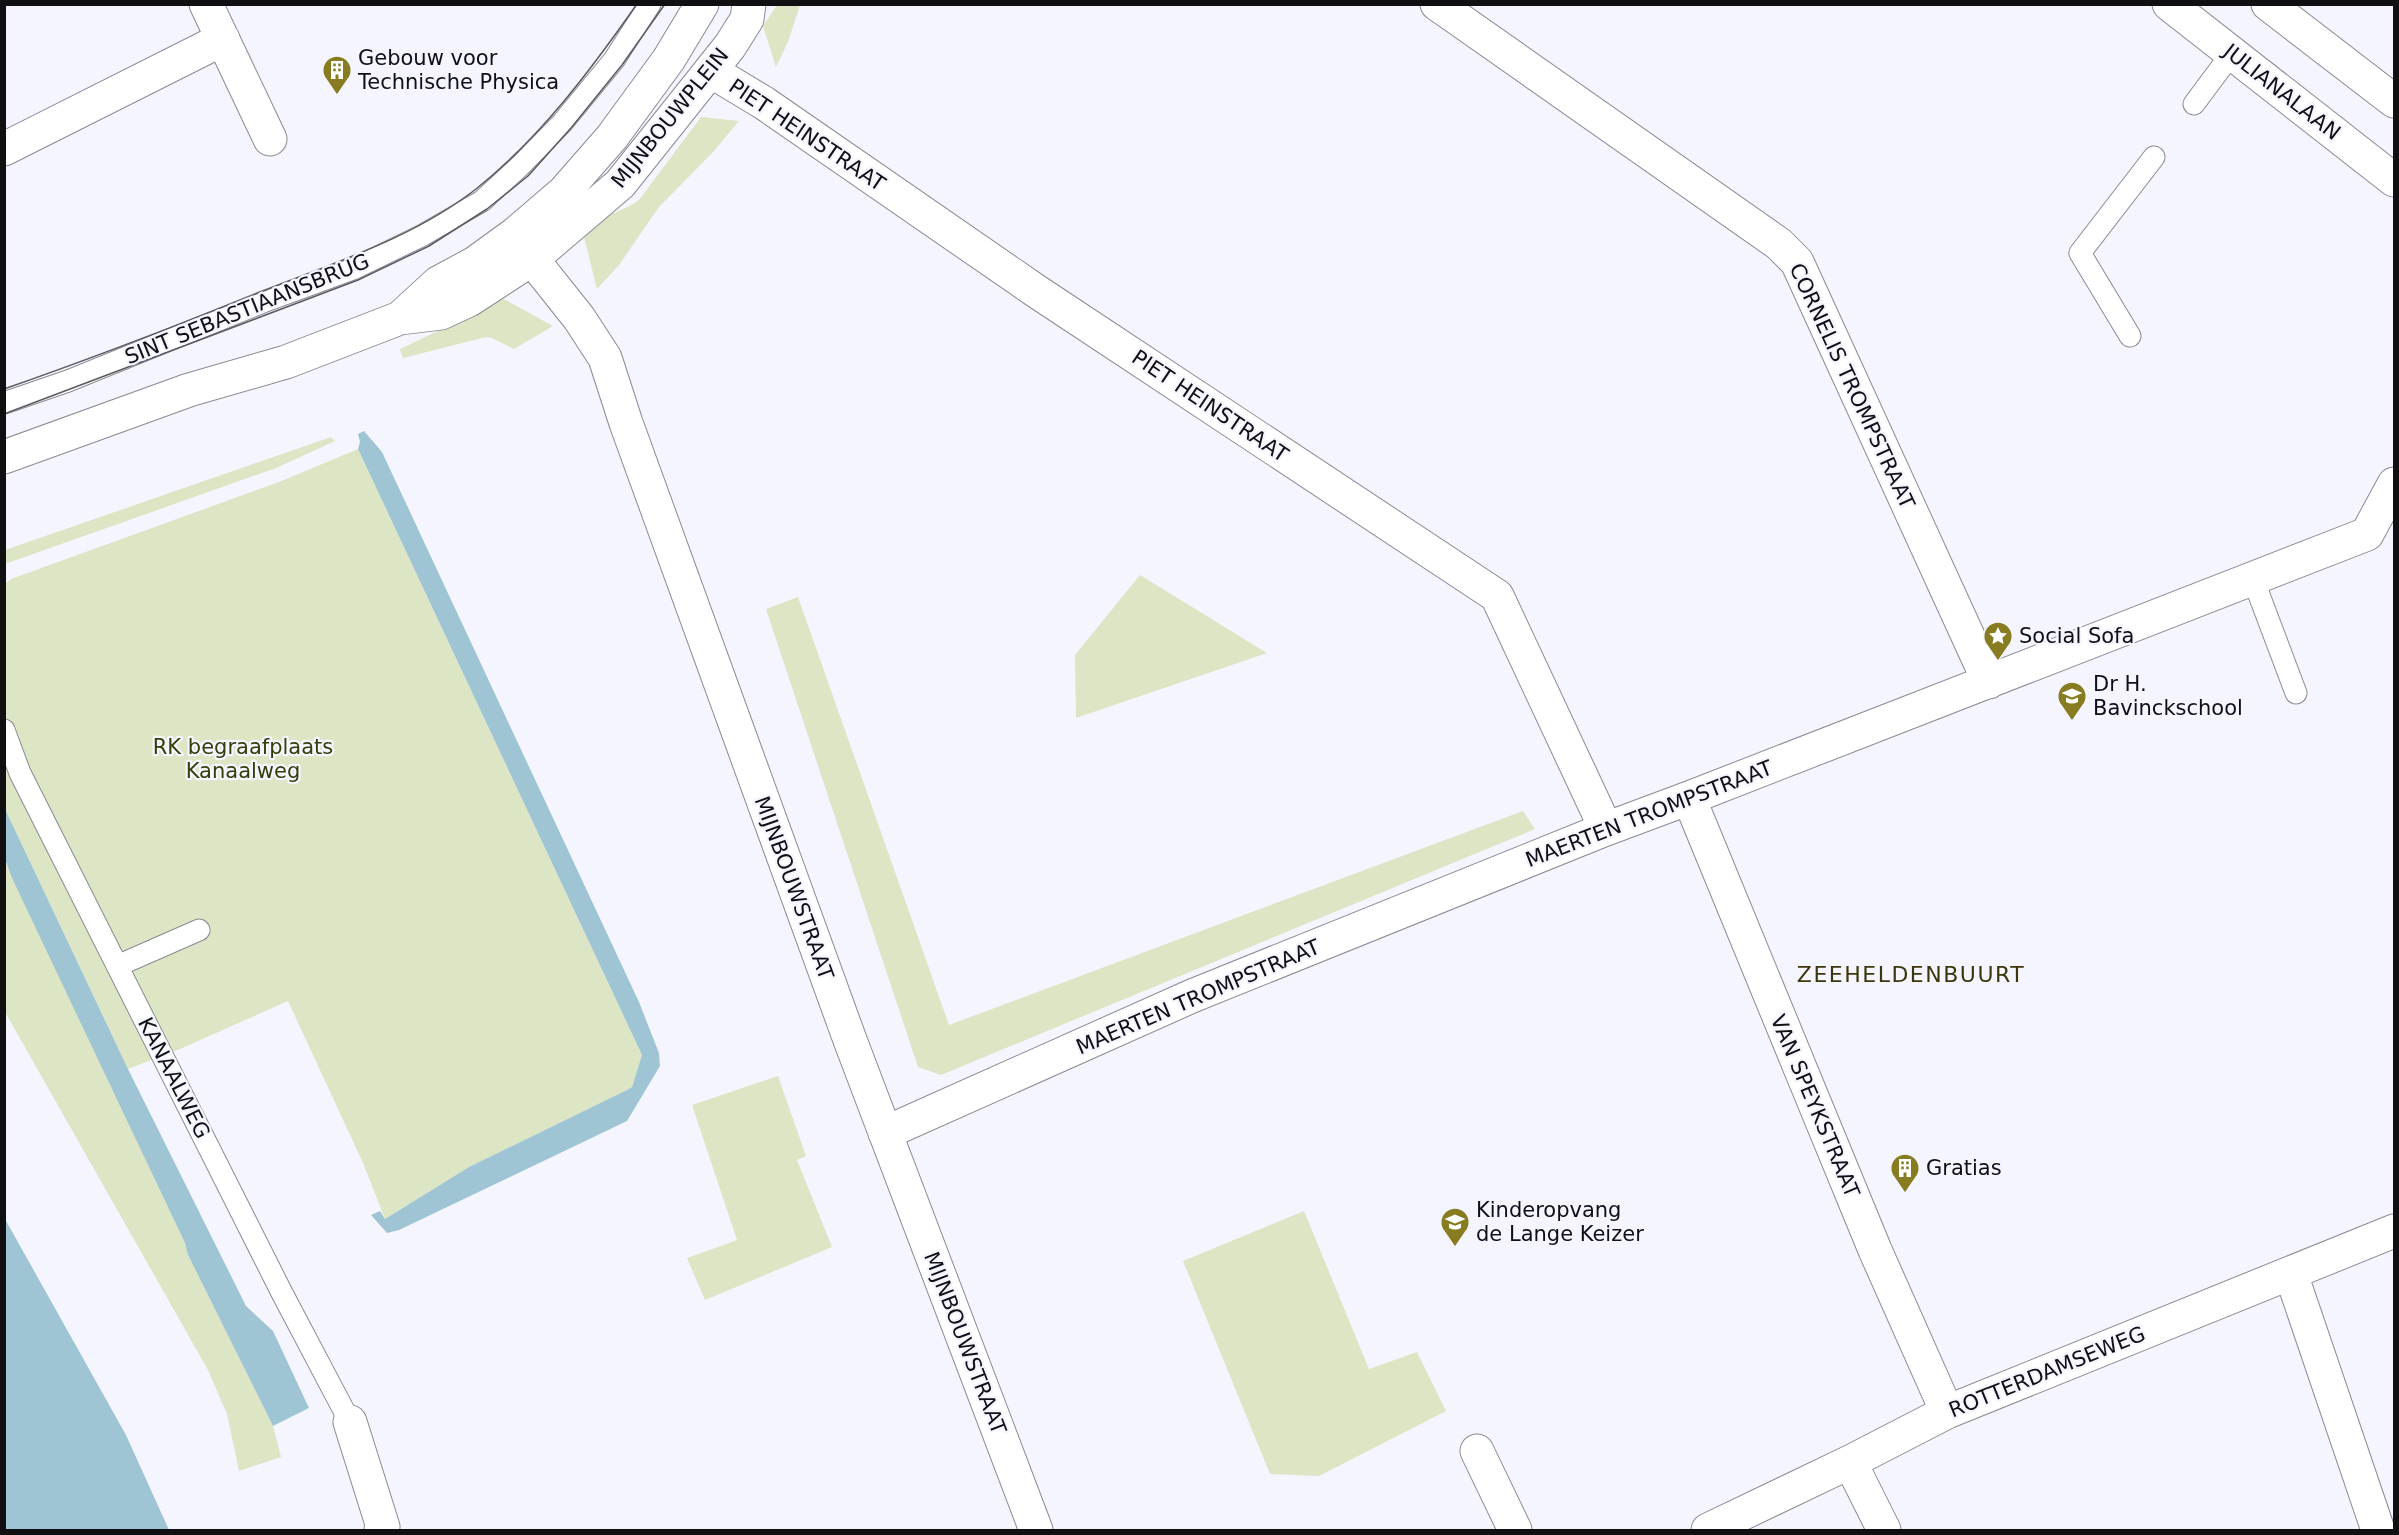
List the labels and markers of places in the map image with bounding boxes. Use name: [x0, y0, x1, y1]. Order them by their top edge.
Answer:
place label: Gebouw voor Technische Physica: [357, 46, 559, 94]
building icon: Gebouw voor Technische Physica: [321, 54, 353, 96]
place icon: Social Sofa: [1982, 620, 2014, 662]
place label: Social Sofa: [2019, 624, 2134, 648]
place label: Dr H. Bavinckschool: [2093, 672, 2243, 720]
school or university icon: Dr H. Bavinckschool: [2056, 680, 2088, 722]
building icon: Gratias: [1889, 1152, 1921, 1194]
place label: Gratias: [1926, 1156, 2002, 1180]
place label: Kinderopvang de Lange Keizer: [1476, 1198, 1644, 1246]
school or university icon: Kinderopvang de Lange Keizer: [1439, 1206, 1471, 1248]

